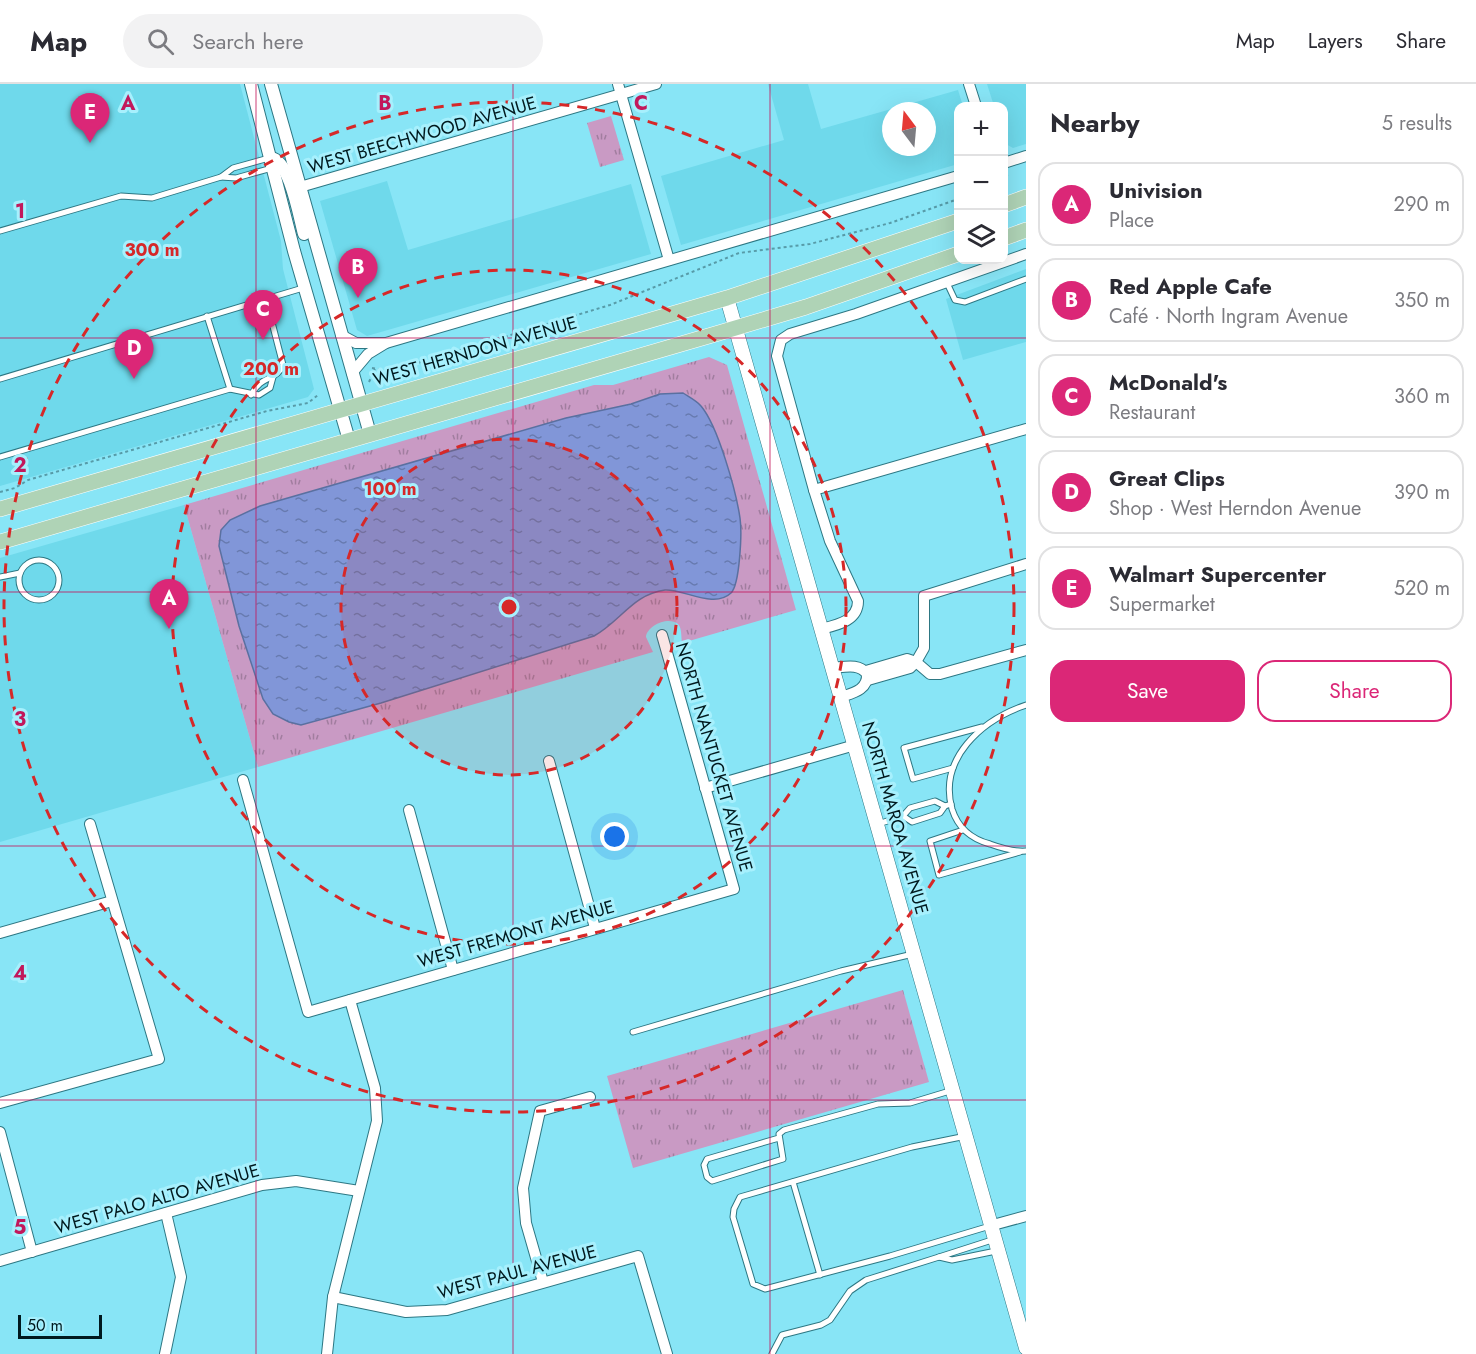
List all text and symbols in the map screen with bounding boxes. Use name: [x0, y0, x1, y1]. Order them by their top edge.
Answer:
search box: [123, 14, 543, 68]
text: Map: [30, 21, 87, 62]
icon: search: [144, 25, 177, 58]
text: Search here: [192, 25, 304, 57]
text: Map: [1236, 26, 1275, 56]
text: Layers: [1308, 26, 1363, 56]
text: Share: [1396, 26, 1446, 56]
text: A: [120, 89, 136, 118]
text: C: [634, 89, 648, 118]
street label: WEST BEECHWOOD AVENUE: [305, 92, 539, 178]
pin: E: [70, 94, 110, 143]
north arrow: [882, 102, 936, 156]
map controls: [954, 102, 1008, 264]
button: +: [954, 102, 1008, 156]
text: Nearby: [1050, 104, 1139, 142]
text: 5 results: [1382, 109, 1452, 138]
button: −: [954, 156, 1008, 210]
text: Univision: [1109, 174, 1203, 206]
text: A: [1064, 190, 1079, 219]
text: 290 m: [1394, 190, 1450, 219]
text: 1: [15, 197, 25, 226]
text: Place: [1109, 206, 1154, 235]
button: layers: [954, 210, 1008, 264]
text: 300 m: [124, 237, 180, 263]
pin: B: [338, 248, 378, 298]
text: Red Apple Cafe: [1109, 270, 1272, 302]
text: B: [1065, 286, 1078, 315]
text: 350 m: [1394, 286, 1450, 315]
pin: C: [244, 290, 282, 340]
text: Café · North Ingram Avenue: [1109, 302, 1348, 331]
street label: WEST HERNDON AVENUE: [370, 309, 580, 393]
pin: D: [114, 330, 154, 379]
text: 200 m: [243, 356, 299, 382]
text: McDonald's: [1109, 366, 1227, 398]
text: C: [1064, 382, 1079, 411]
text: 360 m: [1394, 382, 1450, 411]
text: Restaurant: [1109, 398, 1195, 427]
text: 2: [13, 451, 27, 480]
text: Great Clips: [1109, 462, 1225, 494]
text: 100 m: [363, 476, 417, 502]
text: D: [1064, 478, 1079, 507]
text: 390 m: [1394, 478, 1450, 507]
text: Shop · West Herndon Avenue: [1109, 494, 1361, 523]
text: Walmart Supercenter: [1109, 558, 1327, 590]
text: E: [1065, 574, 1078, 603]
text: 520 m: [1394, 574, 1450, 603]
pin: A: [150, 580, 188, 629]
text: Supermarket: [1109, 590, 1215, 619]
centre of rings: [499, 597, 519, 617]
street label: NORTH NANTUCKET AVENUE: [669, 639, 759, 875]
button: Save: [1050, 660, 1245, 722]
button: Share: [1257, 660, 1452, 722]
text: 3: [14, 705, 26, 734]
street label: NORTH MAROA AVENUE: [855, 719, 935, 917]
your location: [600, 822, 629, 851]
street label: WEST FREMONT AVENUE: [414, 893, 618, 975]
text: 4: [13, 959, 27, 988]
street label: WEST PALO ALTO AVENUE: [52, 1157, 262, 1241]
text: 5: [14, 1213, 27, 1242]
street label: WEST PAUL AVENUE: [435, 1238, 599, 1306]
scale bar: [18, 1312, 102, 1340]
text: 50 m: [27, 1314, 63, 1337]

